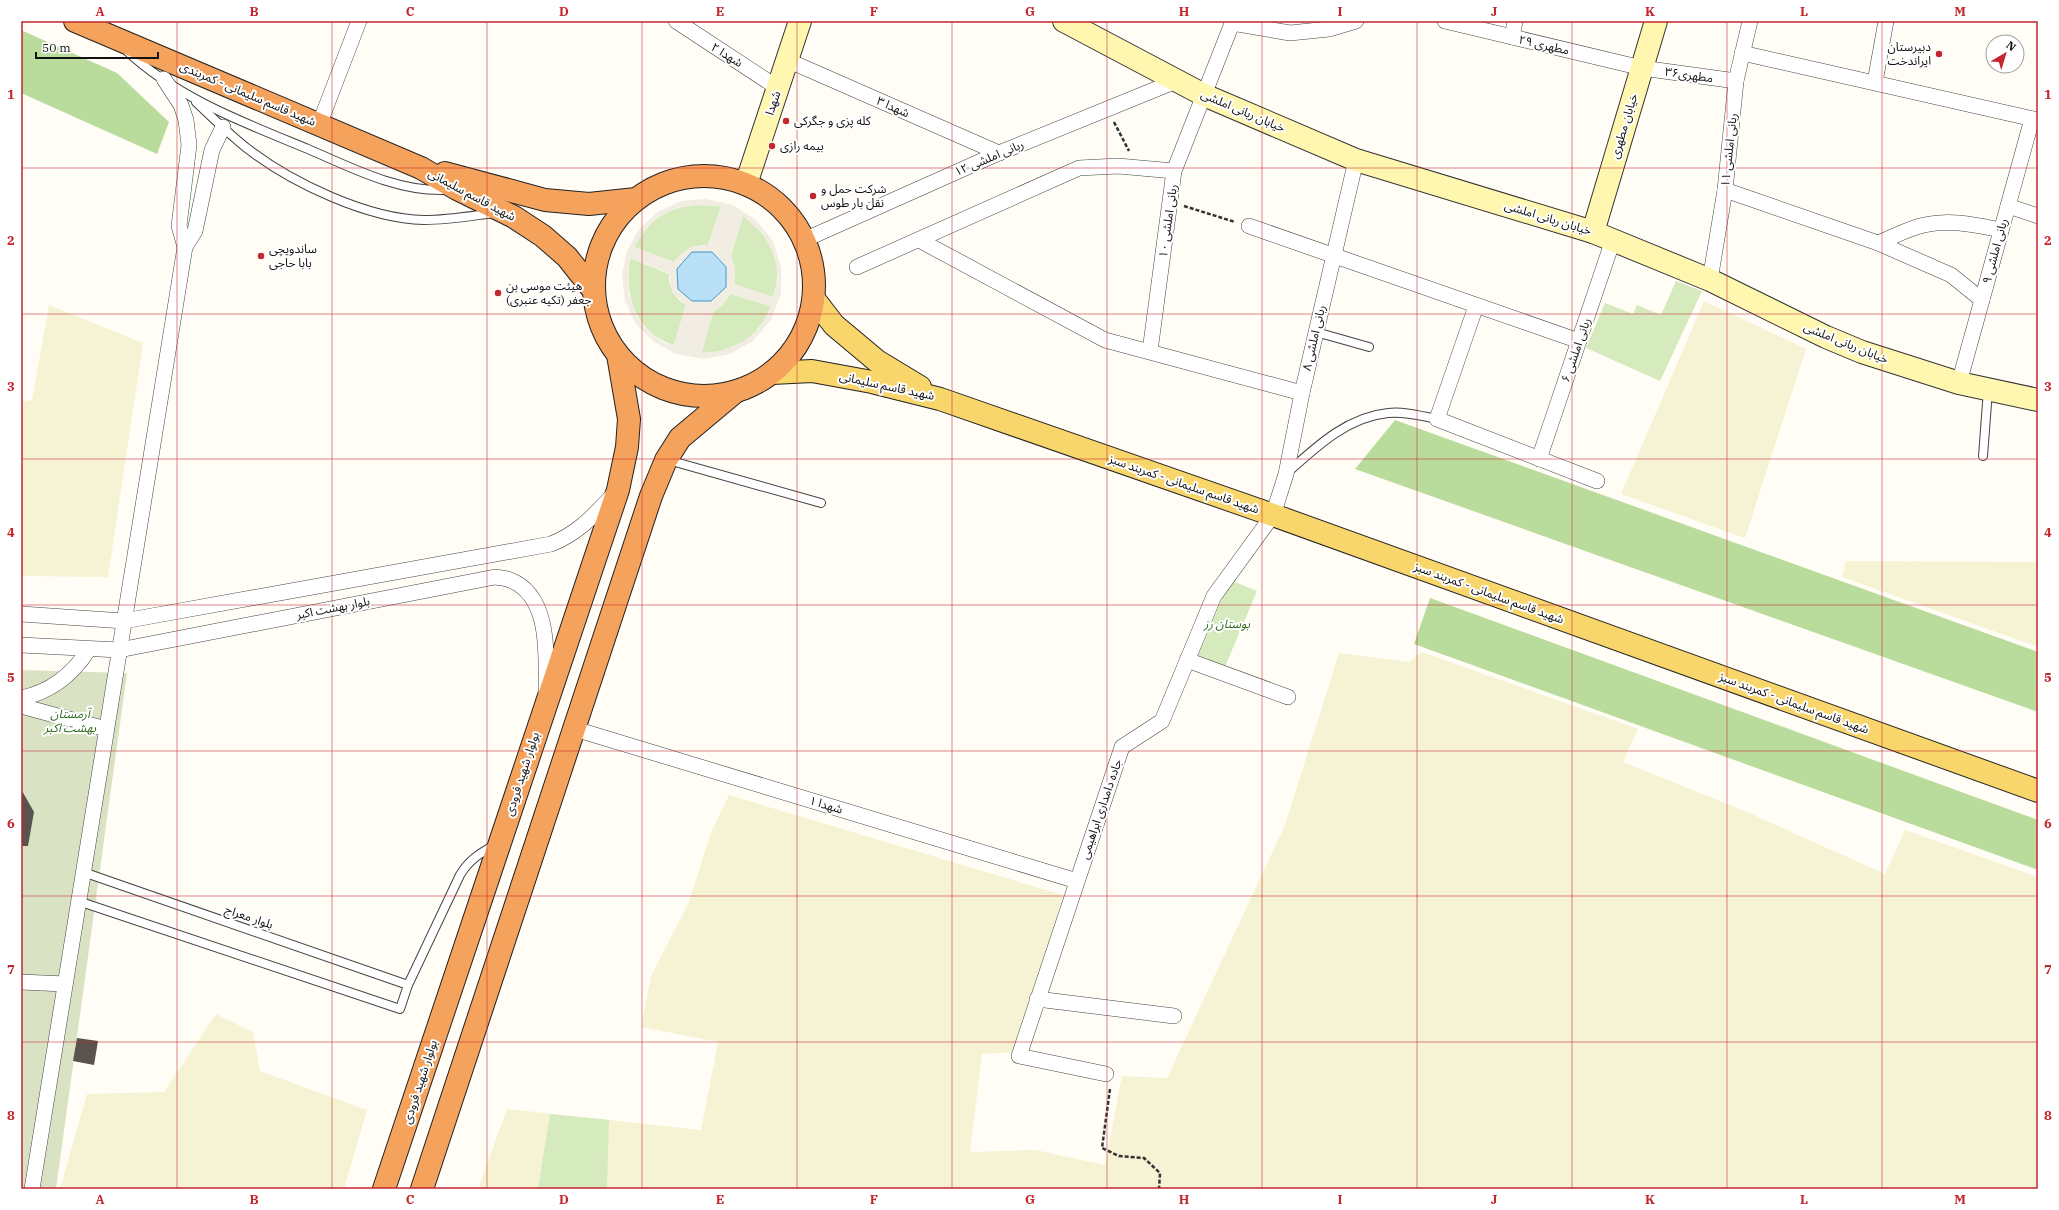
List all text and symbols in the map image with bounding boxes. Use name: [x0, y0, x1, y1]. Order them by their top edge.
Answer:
text: A: [95, 3, 105, 20]
text: B: [249, 3, 259, 20]
text: C: [406, 3, 415, 20]
text: D: [559, 3, 569, 20]
text: E: [716, 3, 724, 20]
text: F: [870, 3, 878, 20]
text: G: [1025, 3, 1035, 20]
text: H: [1179, 3, 1190, 20]
text: I: [1338, 3, 1343, 20]
text: J: [1491, 3, 1498, 20]
text: K: [1645, 3, 1655, 20]
text: L: [1800, 3, 1808, 20]
text: M: [1954, 3, 1966, 20]
street label: مطهری ۲۹: [1517, 31, 1571, 58]
scale bar: [36, 34, 158, 60]
north arrow: [1985, 34, 2025, 74]
text: N: [2003, 38, 2019, 54]
street label: شهدا ۲: [709, 39, 746, 70]
place label: دبیرستان ایراندخت: [1887, 39, 1931, 68]
text: 50 m: [42, 40, 71, 55]
marker: دبیرستان ایراندخت: [1934, 49, 1944, 59]
street label: شهید قاسم سلیمانی - کمربندی: [177, 58, 318, 131]
street label: مطهری۳۶: [1664, 64, 1714, 85]
text: 1: [7, 86, 15, 103]
street label: خیابان ربانی املشی: [1199, 86, 1288, 135]
text: 1: [2044, 86, 2052, 103]
street label: شهدا: [762, 89, 783, 117]
street label: خیابان مطهری: [1606, 91, 1641, 160]
street label: شهدا ۳: [874, 93, 912, 120]
street label: ربانی املشی ۱۱: [1717, 112, 1740, 187]
place label: کله پزی و جگرکی: [794, 113, 872, 129]
marker: کله پزی و جگرکی: [781, 116, 791, 126]
street label: ربانی املشی ۱۲: [952, 136, 1026, 179]
place label: بیمه رازی: [780, 138, 824, 153]
marker: بیمه رازی: [767, 141, 777, 151]
street label: شهید قاسم سلیمانی: [425, 165, 519, 226]
place label: شرکت حمل و نقل بار طوس: [821, 181, 886, 210]
street label: ربانی املشی ۱۰: [1155, 183, 1180, 259]
marker: شرکت حمل و نقل بار طوس: [808, 191, 818, 201]
street label: خیابان ربانی املشی: [1503, 197, 1593, 238]
street label: ربانی املشی ۹: [1979, 217, 2010, 285]
text: 2: [7, 232, 15, 249]
text: 2: [2044, 232, 2052, 249]
place label: ساندویچی بابا حاجی: [269, 241, 317, 270]
marker: ساندویچی بابا حاجی: [256, 251, 266, 261]
place label: هيئت موسی بن جعفر (تکیه عنبری): [506, 278, 592, 307]
marker: هيئت موسی بن جعفر (تکیه عنبری): [493, 288, 503, 298]
street label: ربانی املشی ۸: [1299, 304, 1328, 372]
street label: ربانی املشی ۶: [1558, 316, 1594, 384]
street label: خیابان ربانی املشی: [1802, 319, 1891, 366]
street label: شهید قاسم سلیمانی: [838, 368, 936, 405]
text: 3: [7, 378, 15, 395]
text: 3: [2044, 378, 2052, 395]
street label: شهید قاسم سلیمانی - کمربند سبز: [1105, 450, 1261, 518]
text: 4: [7, 524, 15, 541]
text: 4: [2044, 524, 2052, 541]
street label: شهید قاسم سلیمانی - کمربند سبز: [1411, 558, 1566, 629]
street label: بلوار بهشت اکبر: [294, 593, 371, 622]
park label: بوستان رز: [1203, 616, 1251, 631]
street label: شهید قاسم سلیمانی - کمربند سبز: [1716, 668, 1871, 739]
text: 5: [7, 669, 15, 686]
text: 5: [2044, 669, 2052, 686]
park label: آرمستان بهشت اکبر: [43, 706, 97, 735]
street label: بولوار شهید فرودی: [501, 730, 542, 818]
street label: جاده دامداری ابراهیمی: [1076, 757, 1125, 861]
street label: شهدا ۱: [808, 792, 845, 817]
text: 6: [7, 815, 15, 832]
text: 6: [2044, 815, 2052, 832]
street label: بلوار معراج: [222, 901, 275, 934]
text: 7: [7, 961, 15, 978]
text: 7: [2044, 961, 2052, 978]
street label: بولوار شهید فرودی: [399, 1038, 440, 1126]
text: 8: [7, 1107, 15, 1124]
text: 8: [2044, 1107, 2052, 1124]
text: A: [95, 1191, 105, 1208]
text: B: [249, 1191, 259, 1208]
text: C: [406, 1191, 415, 1208]
text: D: [559, 1191, 569, 1208]
text: E: [716, 1191, 724, 1208]
text: F: [870, 1191, 878, 1208]
text: G: [1025, 1191, 1035, 1208]
text: H: [1179, 1191, 1190, 1208]
text: I: [1338, 1191, 1343, 1208]
text: J: [1491, 1191, 1498, 1208]
text: K: [1645, 1191, 1655, 1208]
text: L: [1800, 1191, 1808, 1208]
text: M: [1954, 1191, 1966, 1208]

